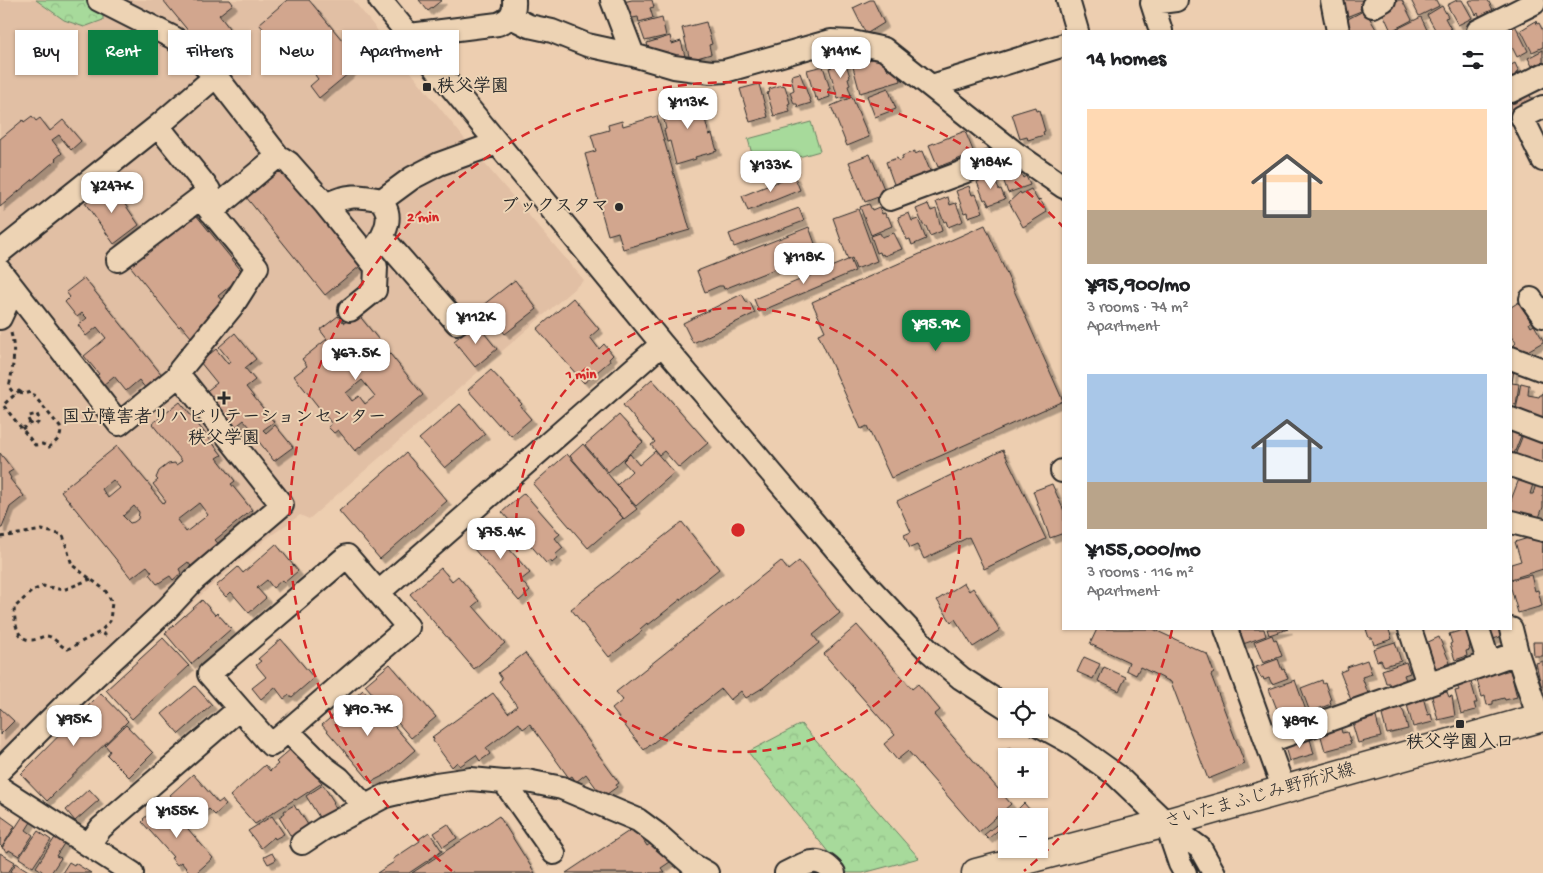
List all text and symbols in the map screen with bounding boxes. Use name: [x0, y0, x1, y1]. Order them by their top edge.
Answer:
chip: Buy: [15, 30, 78, 75]
chip: Rent: [88, 30, 158, 75]
chip: Filters: [168, 30, 251, 75]
chip: New: [261, 30, 332, 75]
chip: Apartment: [342, 30, 459, 75]
pin: ¥141K: [806, 36, 876, 79]
text: ¥141K: [823, 43, 859, 62]
icon: filters: [1459, 46, 1487, 74]
text: 14 homes: [1087, 48, 1166, 73]
place label: 秩父学園: [437, 76, 509, 98]
marker: 秩父学園: [421, 81, 433, 93]
pin: ¥113K: [653, 88, 723, 130]
text: ¥113K: [669, 94, 707, 113]
icon: home: [1242, 141, 1332, 231]
pin: ¥184K: [956, 148, 1026, 190]
pin: ¥133K: [736, 150, 806, 193]
text: ¥184K: [971, 154, 1011, 173]
text: ¥133K: [751, 157, 791, 176]
pin: ¥247K: [77, 172, 147, 214]
text: ¥247K: [92, 178, 132, 197]
place label: ブックスタマ: [501, 196, 609, 218]
marker: ブックスタマ: [613, 201, 625, 213]
text: 2 min: [407, 209, 440, 227]
pin: ¥118K: [769, 242, 839, 285]
text: ¥118K: [785, 249, 823, 268]
text: ¥95,900/mo: [1087, 274, 1190, 299]
text: 3 rooms · 74 m²: [1087, 299, 1189, 318]
pin: ¥112K: [441, 302, 511, 345]
text: ¥112K: [458, 309, 495, 328]
pin: ¥95.9K: [895, 310, 977, 352]
text: ¥95.9K: [913, 316, 959, 335]
text: Apartment: [1087, 318, 1159, 337]
pin: ¥67.5K: [315, 338, 397, 381]
text: ¥67.5K: [333, 345, 379, 364]
text: 1 min: [565, 366, 597, 384]
marker: 国立障害者リハビリテーションセンター 秩父学園: [217, 391, 231, 405]
place label: 国立障害者リハビリテーションセンター 秩父学園: [62, 406, 386, 450]
icon: home: [1242, 406, 1332, 496]
pin: ¥75.4K: [460, 518, 542, 560]
centre of rings: [729, 521, 747, 539]
text: ¥75.4K: [478, 524, 524, 543]
text: ¥155,000/mo: [1087, 539, 1201, 564]
text: 3 rooms · 116 m²: [1087, 564, 1194, 583]
text: Apartment: [1087, 583, 1159, 602]
map controls: [998, 688, 1048, 858]
button: locate: [998, 688, 1048, 738]
pin: ¥90.7K: [327, 694, 409, 737]
text: ¥90.7K: [345, 701, 391, 720]
pin: ¥95K: [44, 704, 104, 747]
pin: ¥89K: [1270, 706, 1330, 749]
text: ¥95K: [58, 711, 90, 730]
text: ¥89K: [1283, 713, 1317, 732]
marker: 秩父学園入口: [1454, 718, 1466, 730]
place label: 秩父学園入口: [1406, 732, 1514, 754]
button: +: [998, 748, 1048, 798]
street label: さいたまふじみ野所沢線: [1162, 759, 1358, 834]
pin: ¥155K: [142, 796, 212, 839]
text: ¥155K: [157, 803, 197, 822]
button: −: [998, 808, 1048, 858]

